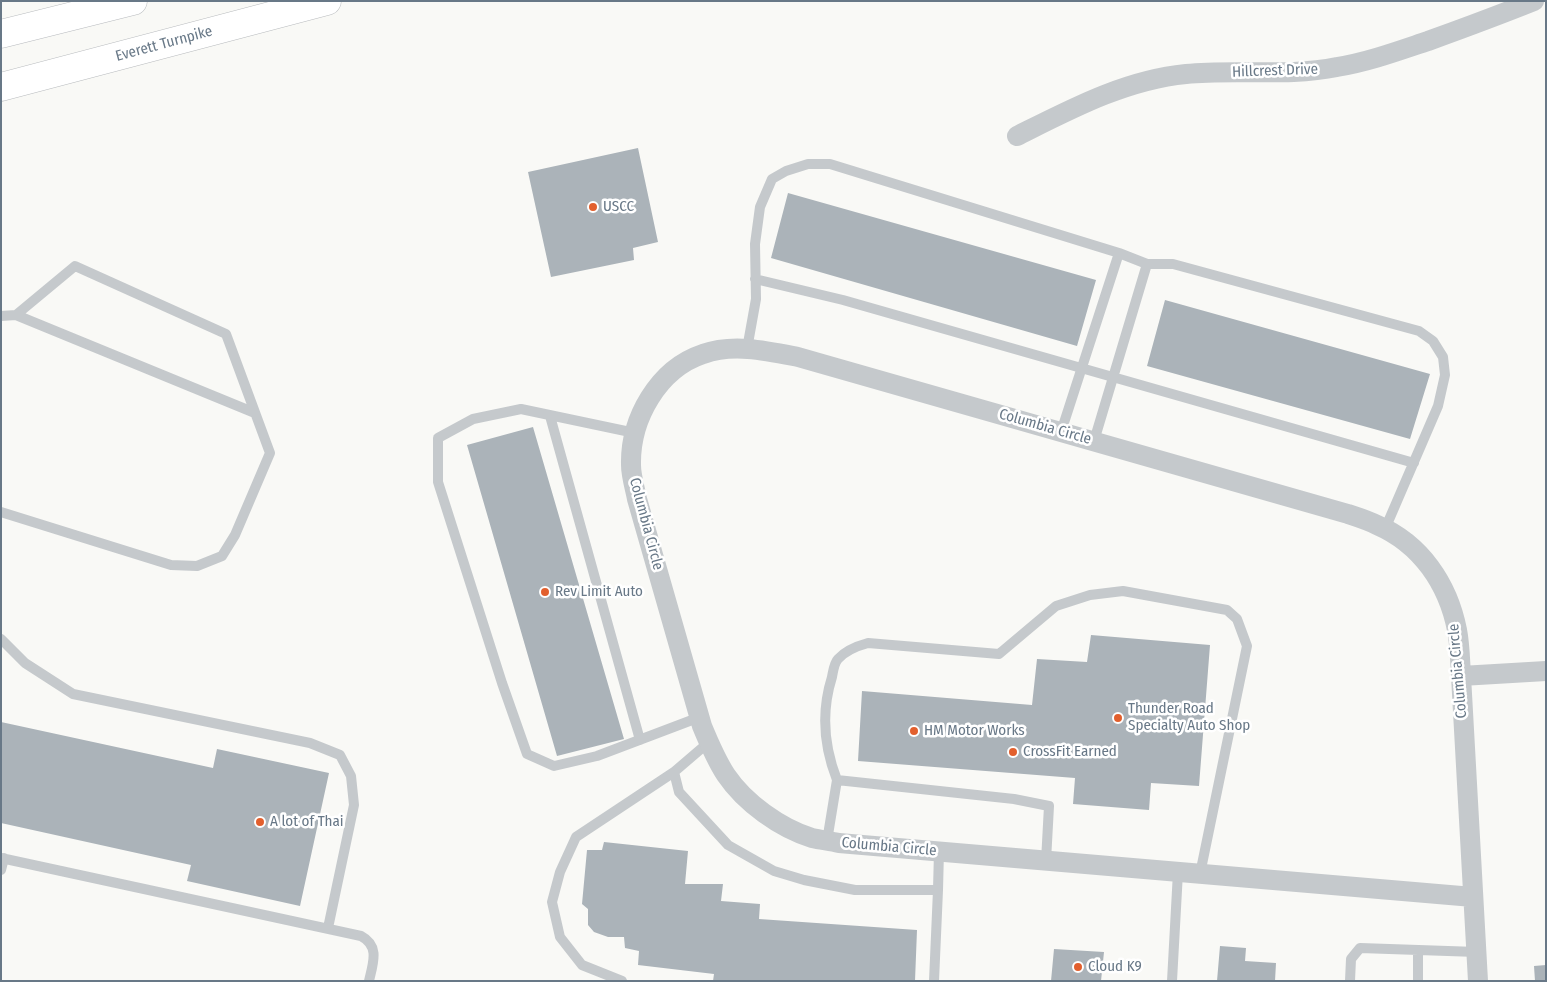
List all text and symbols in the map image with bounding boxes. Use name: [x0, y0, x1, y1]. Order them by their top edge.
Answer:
street label: Everett Turnpike: [114, 22, 214, 66]
street label: Hillcrest Drive: [1232, 61, 1318, 81]
place label: USCC: [603, 198, 634, 216]
marker: USCC: [587, 201, 599, 213]
street label: Columbia Circle: [997, 405, 1093, 449]
street label: Columbia Circle: [625, 476, 667, 572]
place label: Rev Limit Auto: [555, 583, 643, 601]
marker: Rev Limit Auto: [539, 586, 551, 598]
street label: Columbia Circle: [1445, 623, 1471, 719]
place label: Thunder Road Specialty Auto Shop: [1128, 700, 1250, 735]
marker: Thunder Road Specialty Auto Shop: [1112, 712, 1124, 724]
place label: HM Motor Works: [924, 722, 1025, 740]
marker: HM Motor Works: [908, 725, 920, 737]
place label: CrossFit Earned: [1023, 743, 1117, 761]
marker: CrossFit Earned: [1007, 746, 1019, 758]
place label: A lot of Thai: [270, 813, 344, 831]
marker: A lot of Thai: [254, 816, 266, 828]
street label: Columbia Circle: [841, 834, 937, 860]
place label: Cloud K9: [1088, 958, 1142, 976]
marker: Cloud K9: [1072, 961, 1084, 973]

